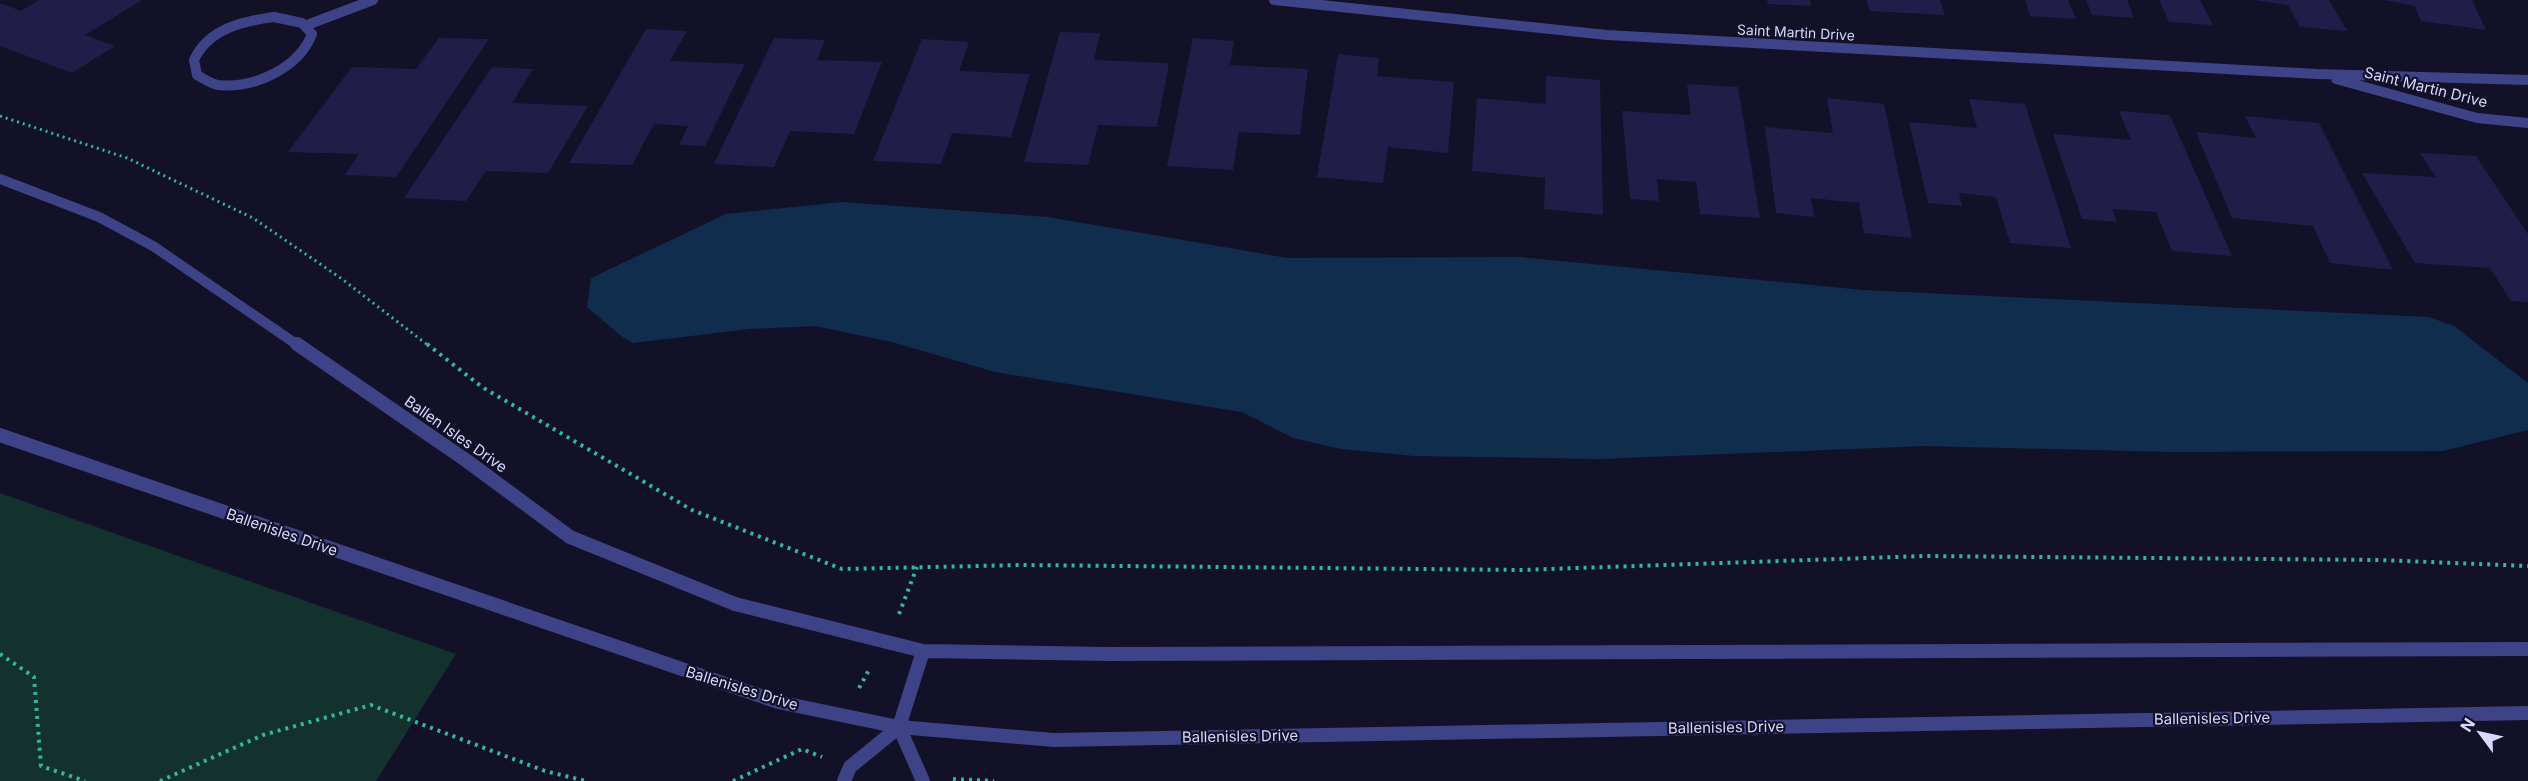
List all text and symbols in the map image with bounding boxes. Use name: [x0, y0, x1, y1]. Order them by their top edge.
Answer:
street label: Saint Martin Drive: [1737, 20, 1855, 44]
street label: Saint Martin Drive: [2362, 62, 2490, 112]
street label: Ballen Isles Drive: [401, 392, 511, 476]
street label: Ballenisles Drive: [224, 504, 340, 560]
street label: Ballenisles Drive: [684, 662, 800, 714]
north arrow: [2450, 703, 2510, 763]
street label: Ballenisles Drive: [2154, 707, 2270, 729]
text: N: [2456, 714, 2479, 735]
street label: Ballenisles Drive: [1668, 716, 1784, 738]
street label: Ballenisles Drive: [1182, 725, 1298, 747]

